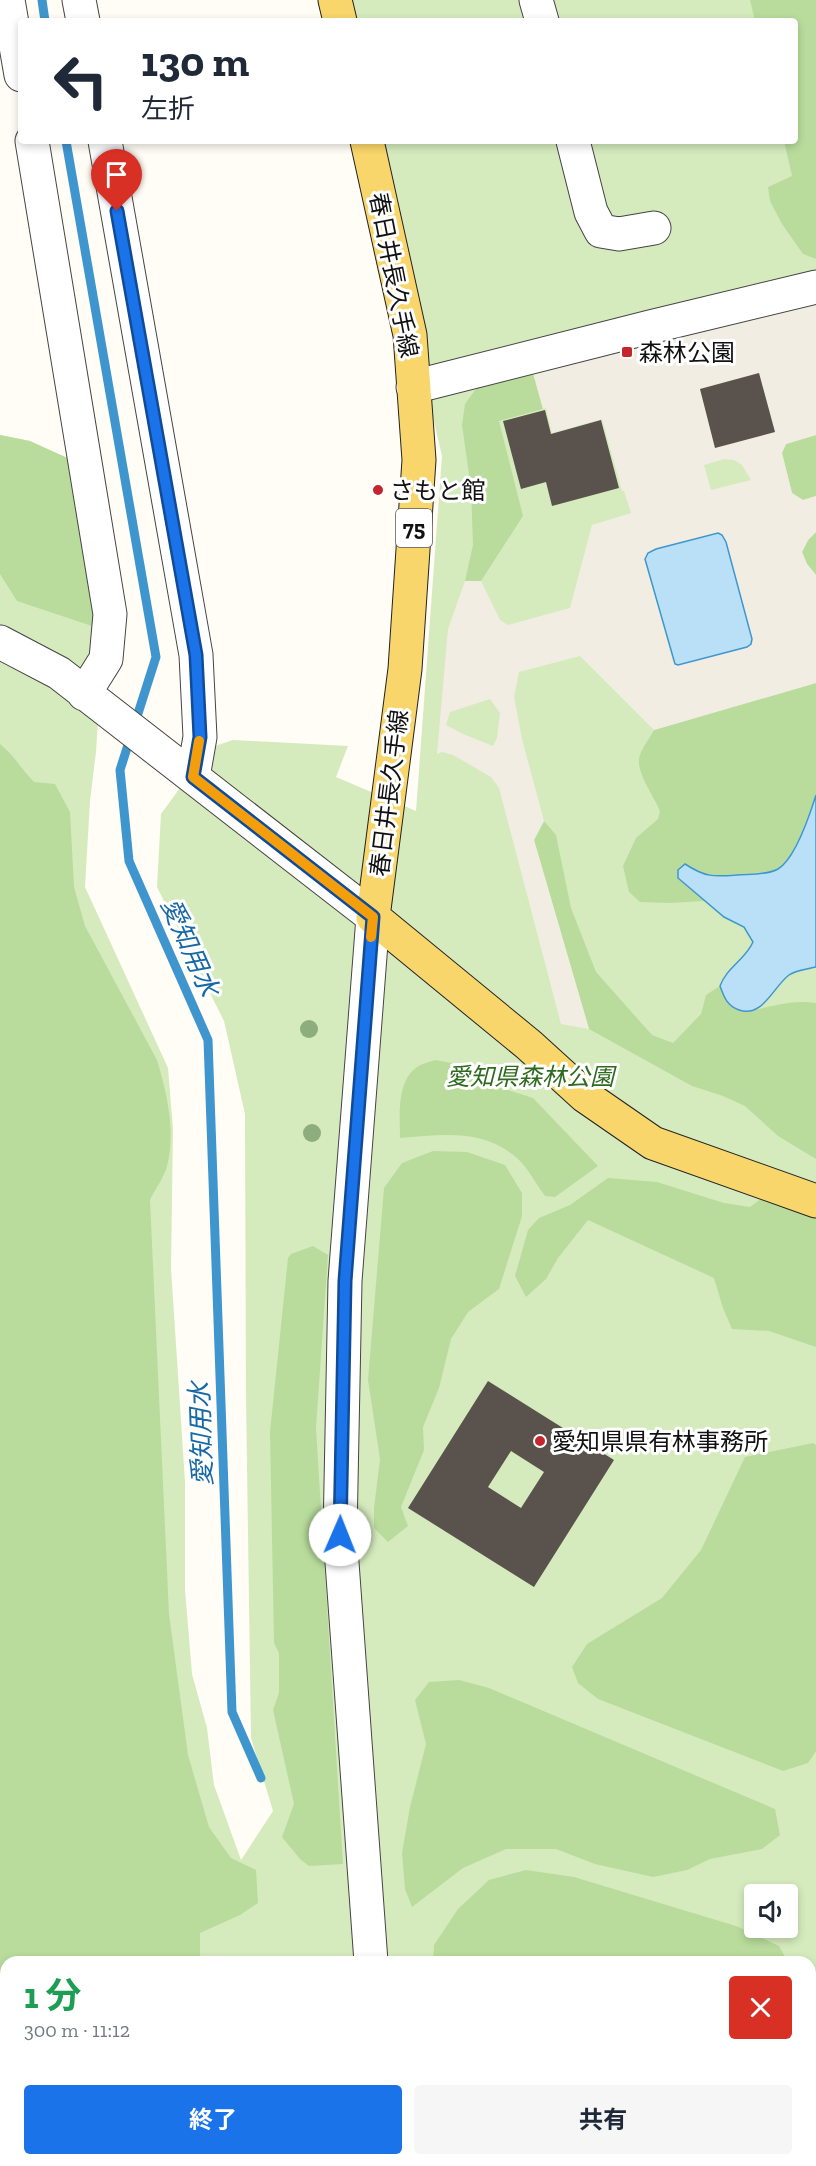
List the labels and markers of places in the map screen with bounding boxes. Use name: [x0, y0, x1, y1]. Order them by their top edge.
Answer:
pin: [91, 149, 142, 211]
place label: 森林公園: [639, 338, 735, 367]
marker: 森林公園: [620, 345, 634, 359]
place label: さもと館: [390, 476, 486, 505]
marker: さもと館: [371, 483, 385, 497]
place label: 愛知県県有林事務所: [552, 1427, 768, 1456]
marker: 愛知県県有林事務所: [533, 1434, 547, 1448]

